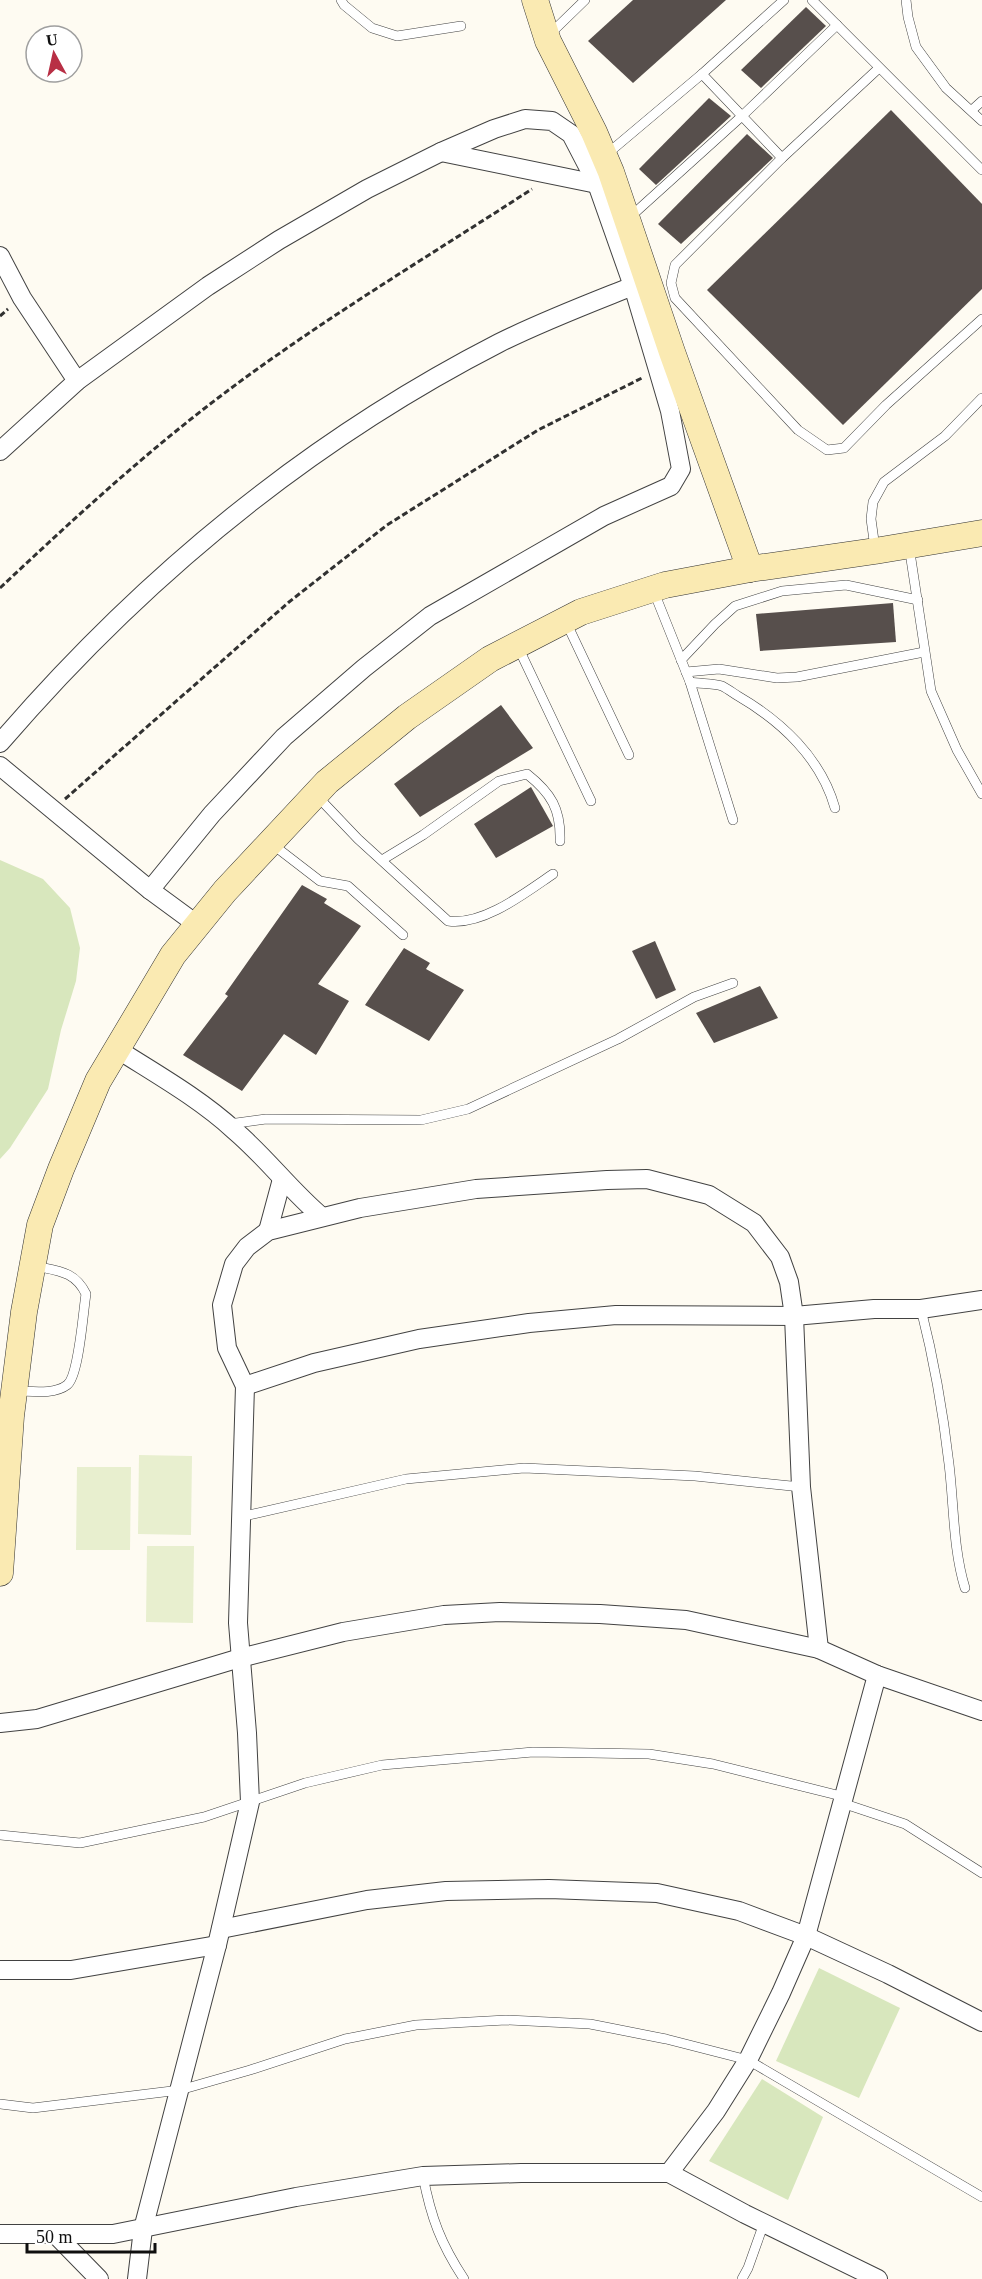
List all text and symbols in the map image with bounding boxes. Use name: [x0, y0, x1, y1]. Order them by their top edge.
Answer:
north arrow: [24, 24, 84, 84]
text: U: [45, 30, 59, 49]
scale bar: [27, 2216, 154, 2254]
text: 50 m: [36, 2227, 73, 2247]

